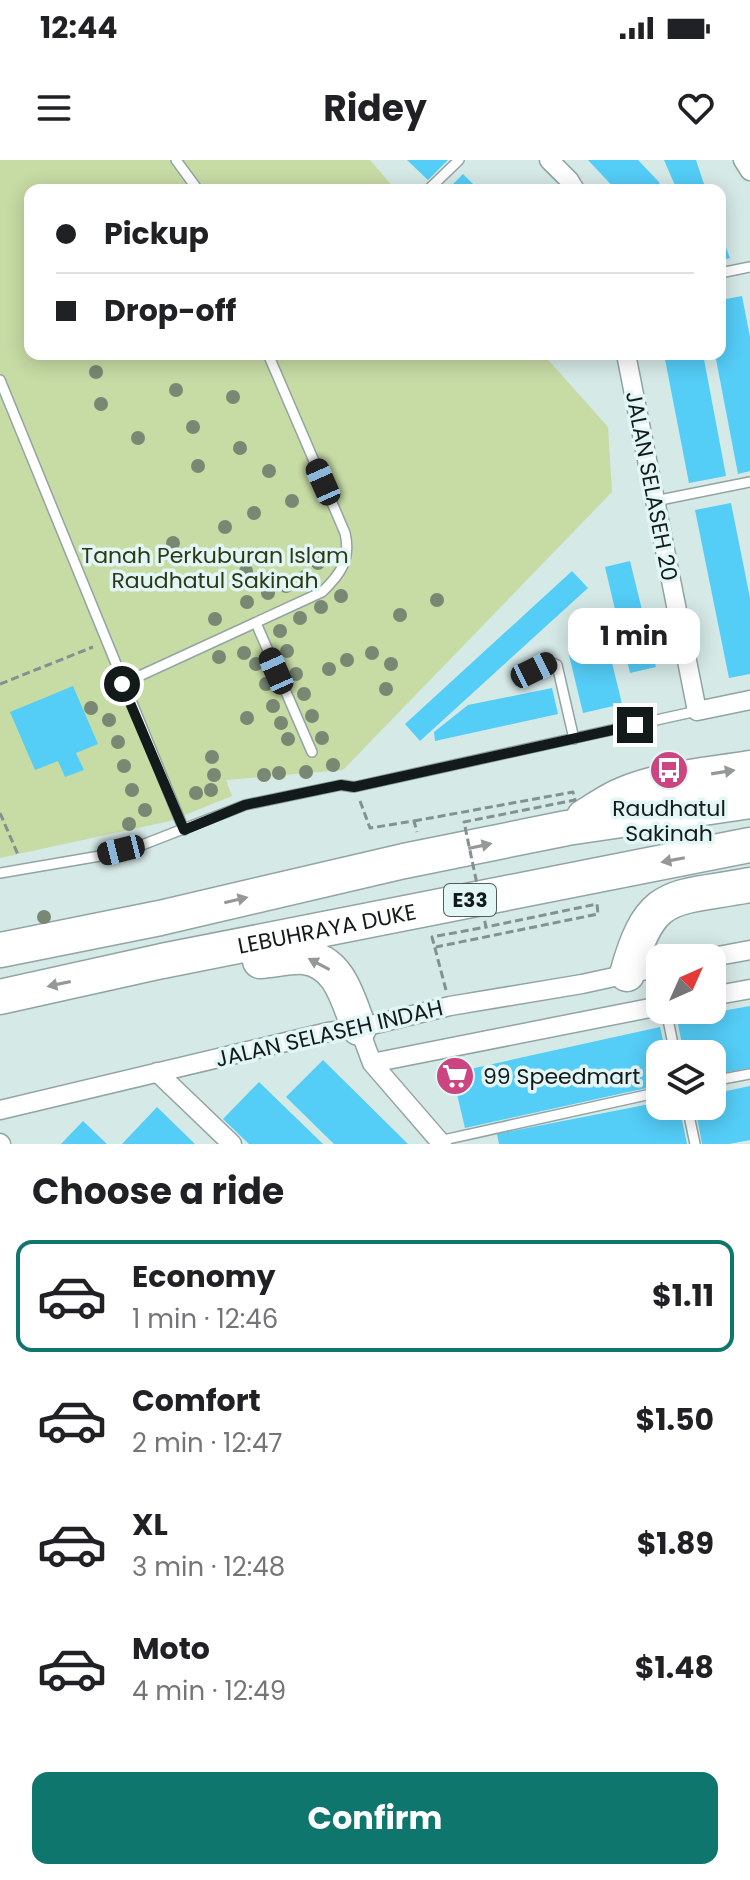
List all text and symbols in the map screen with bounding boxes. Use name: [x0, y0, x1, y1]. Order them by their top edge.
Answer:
text: 12:44: [40, 6, 118, 49]
text: Ridey: [323, 83, 427, 134]
icon: menu: [32, 86, 76, 130]
icon: heart: [674, 86, 718, 130]
text: Pickup: [104, 212, 209, 255]
text: Drop-off: [104, 289, 236, 332]
street label: JALAN SELASEH 20: [618, 389, 685, 584]
car: [302, 455, 344, 509]
park label: Tanah Perkuburan Islam Raudhatul Sakinah: [81, 540, 349, 596]
callout: 1 min: [569, 609, 701, 665]
text: 1 min: [600, 618, 668, 654]
car: [255, 644, 297, 698]
car: [507, 649, 561, 691]
route start: [104, 666, 140, 702]
route end: [617, 707, 653, 743]
bus stop icon: Raudhatul Sakinah: [648, 749, 690, 791]
one-way arrow: [711, 766, 736, 778]
place label: Raudhatul Sakinah: [612, 793, 726, 849]
car: [95, 833, 147, 867]
one-way arrow: [468, 839, 493, 851]
one-way arrow: [661, 855, 686, 867]
road number: E33: [444, 884, 496, 916]
one-way arrow: [224, 894, 249, 906]
street label: LEBUHRAYA DUKE: [235, 896, 419, 962]
north arrow: [646, 944, 726, 1024]
map controls: [646, 944, 726, 1120]
one-way arrow: [308, 958, 330, 972]
one-way arrow: [46, 978, 71, 991]
street label: JALAN SELASEH INDAH: [212, 992, 446, 1075]
button: layers: [646, 1040, 726, 1120]
supermarket icon: 99 Speedmart: [434, 1055, 476, 1097]
place label: 99 Speedmart: [483, 1061, 640, 1092]
text: Choose a ride: [32, 1166, 284, 1217]
text: Economy: [132, 1255, 276, 1298]
icon: car: [36, 1260, 108, 1332]
text: $1.11: [652, 1274, 714, 1317]
text: 1 min · 12:46: [132, 1301, 278, 1337]
text: Comfort: [132, 1379, 261, 1422]
icon: car: [36, 1384, 108, 1456]
text: $1.50: [635, 1398, 714, 1441]
text: 2 min · 12:47: [132, 1425, 282, 1461]
text: XL: [132, 1503, 168, 1546]
icon: car: [36, 1508, 108, 1580]
text: $1.89: [637, 1522, 714, 1565]
text: 3 min · 12:48: [132, 1549, 285, 1585]
text: Moto: [132, 1627, 210, 1670]
icon: car: [36, 1632, 108, 1704]
text: $1.48: [635, 1646, 714, 1689]
text: 4 min · 12:49: [132, 1673, 286, 1709]
button: Confirm: [32, 1772, 718, 1864]

